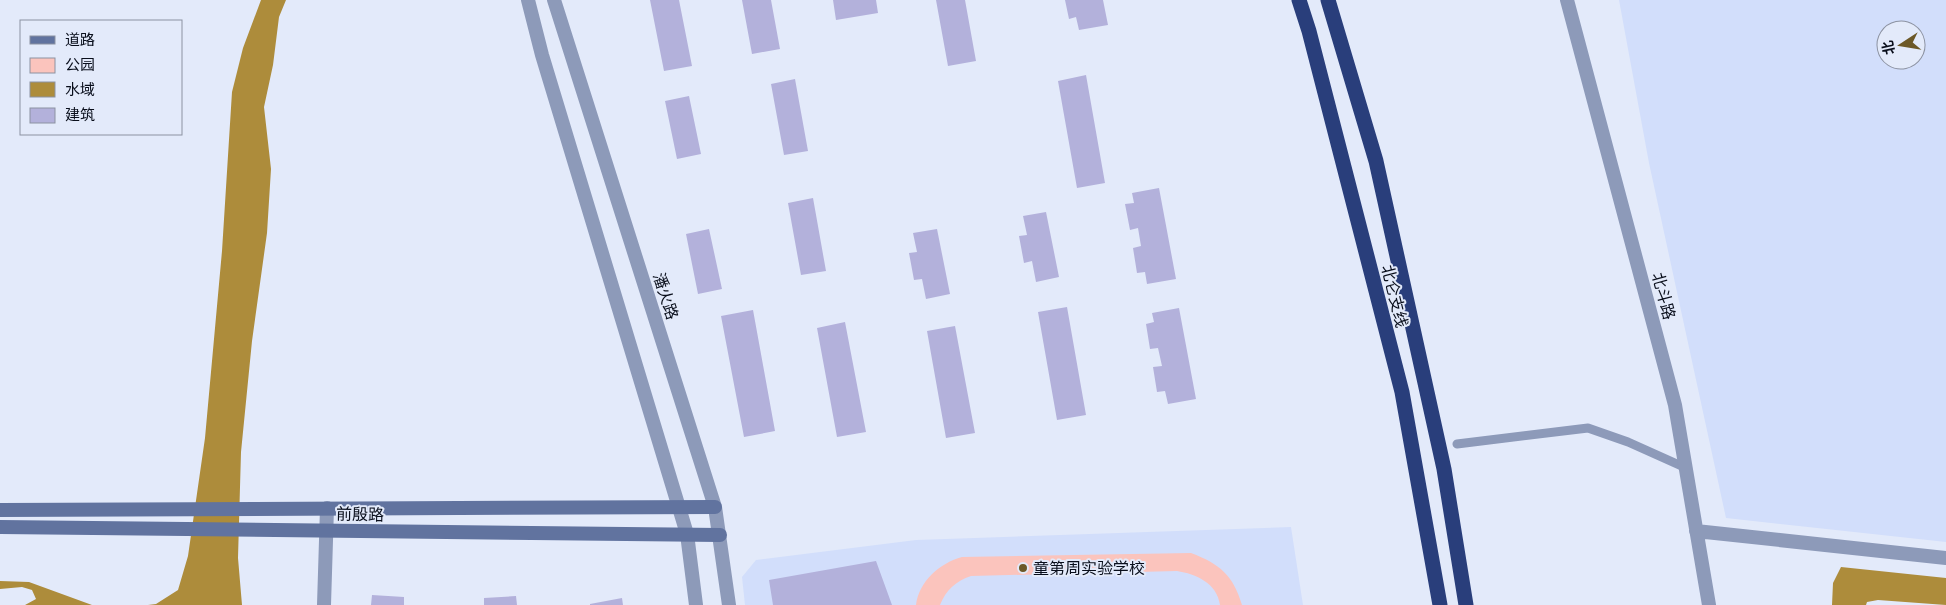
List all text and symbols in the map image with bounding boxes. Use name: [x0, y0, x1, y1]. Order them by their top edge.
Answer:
legend: [20, 20, 182, 135]
north arrow: [1876, 20, 1926, 70]
text: 道路: [65, 30, 95, 50]
text: 北: [1878, 39, 1899, 56]
text: 公园: [65, 55, 95, 75]
text: 水域: [65, 80, 95, 100]
text: 建筑: [65, 105, 95, 125]
street label: 北仑支线: [1377, 263, 1412, 330]
street label: 潘火路: [648, 270, 683, 322]
street label: 北斗路: [1647, 270, 1680, 322]
street label: 前殷路: [336, 504, 384, 525]
place label: 童第周实验学校: [1033, 558, 1145, 579]
marker: 童第周实验学校: [1017, 562, 1029, 574]

